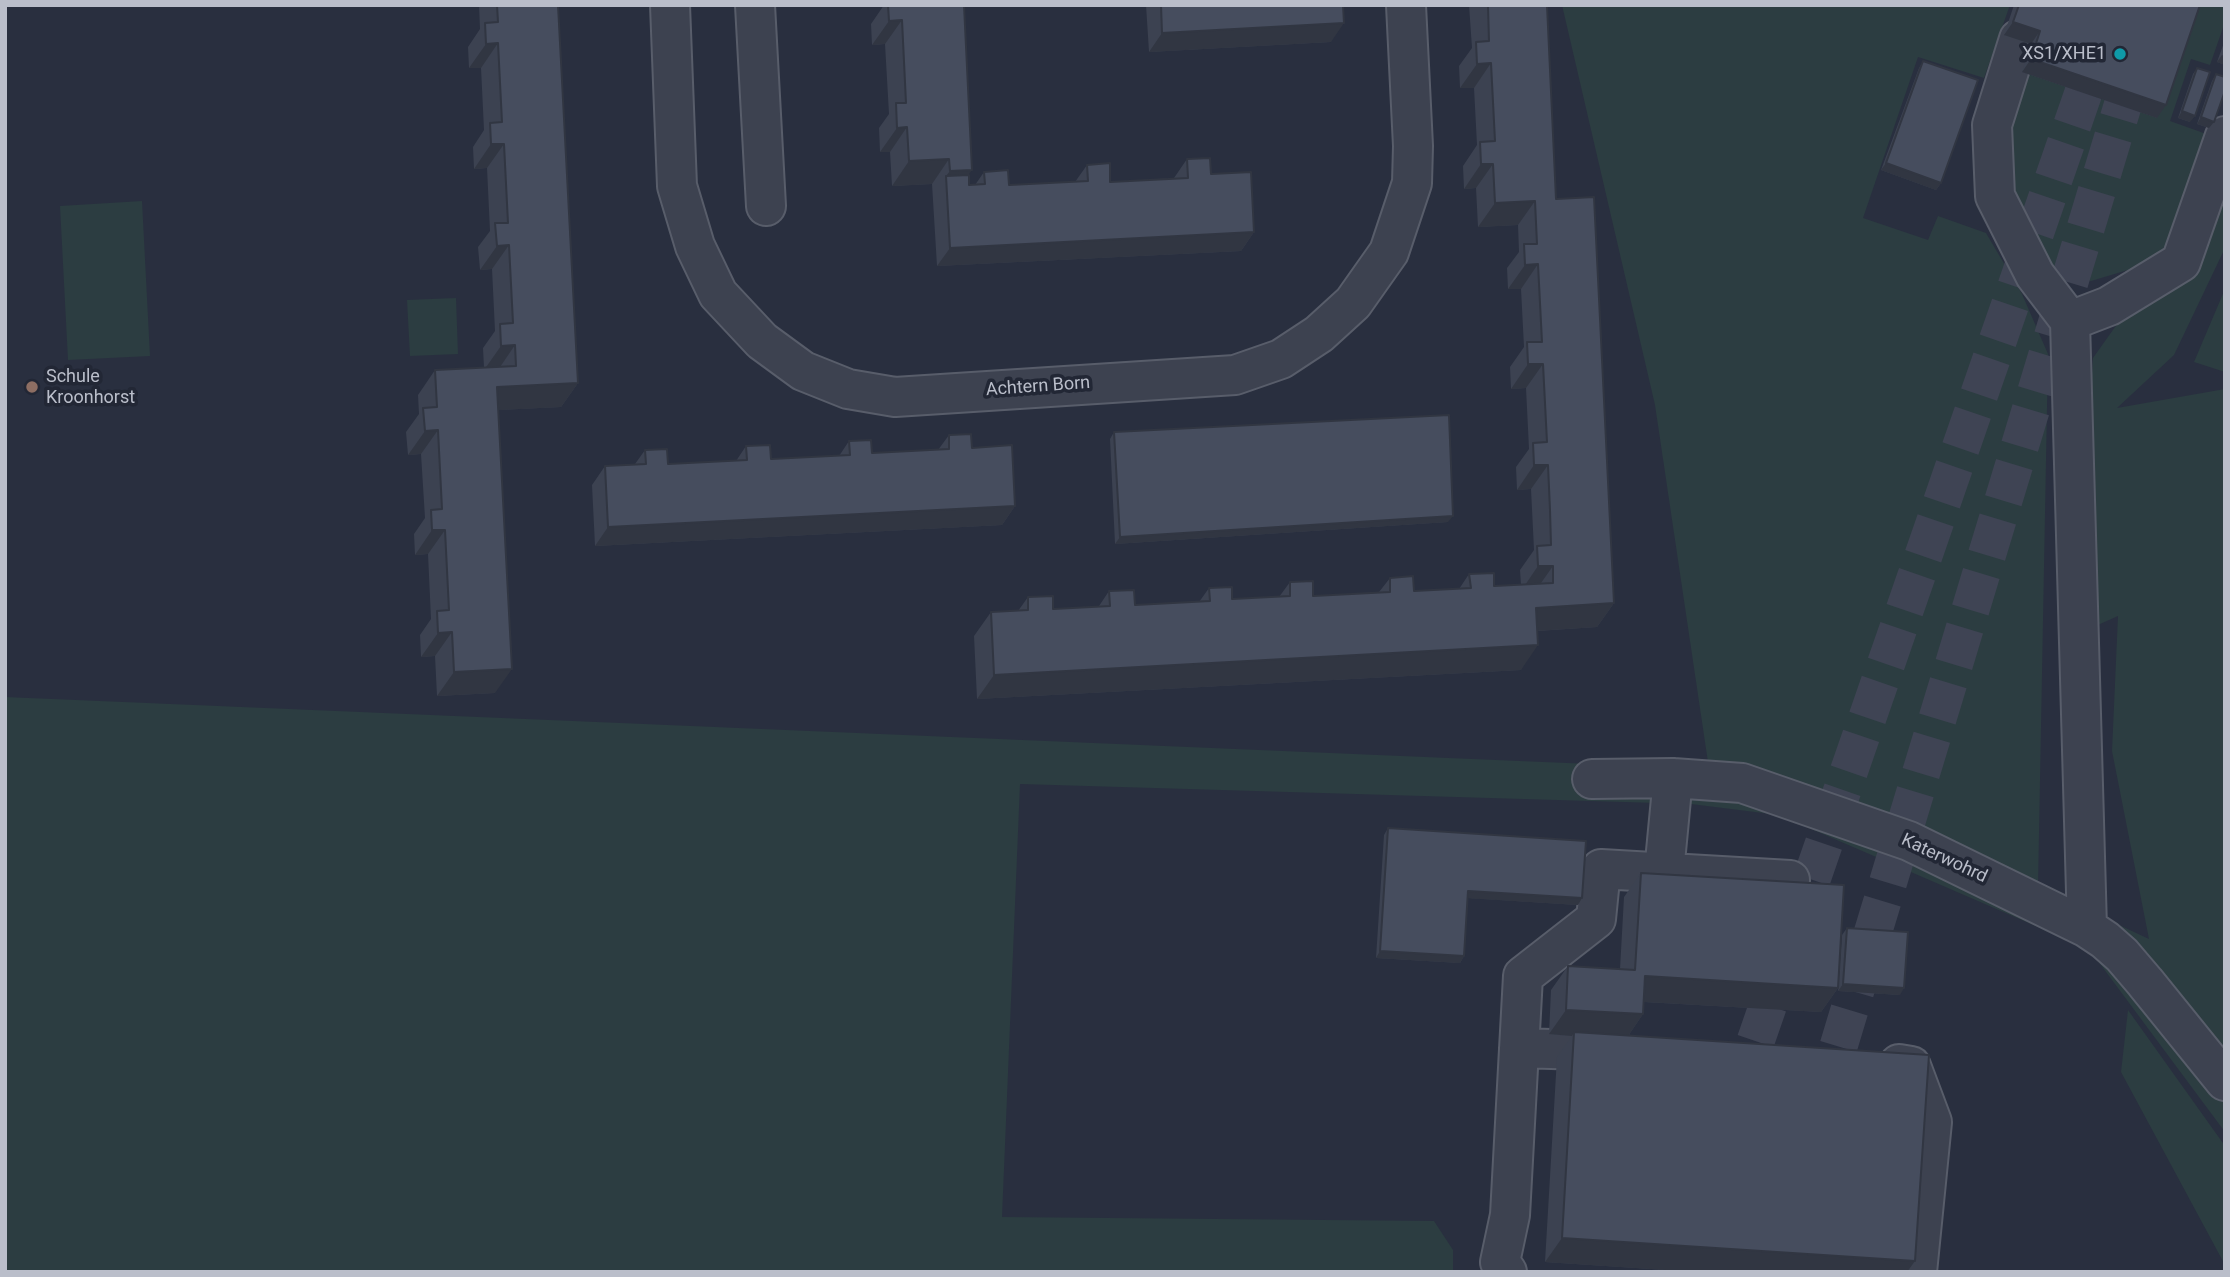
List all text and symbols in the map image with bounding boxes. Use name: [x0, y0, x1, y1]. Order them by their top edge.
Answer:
place label: XS1/XHE1: [2022, 43, 2106, 65]
marker: XS1/XHE1: [2112, 46, 2128, 62]
place label: Schule Kroonhorst: [46, 366, 135, 408]
street label: Achtern Born: [985, 373, 1091, 401]
marker: Schule Kroonhorst: [24, 379, 40, 395]
street label: Katerwohrd: [1897, 830, 1991, 888]

